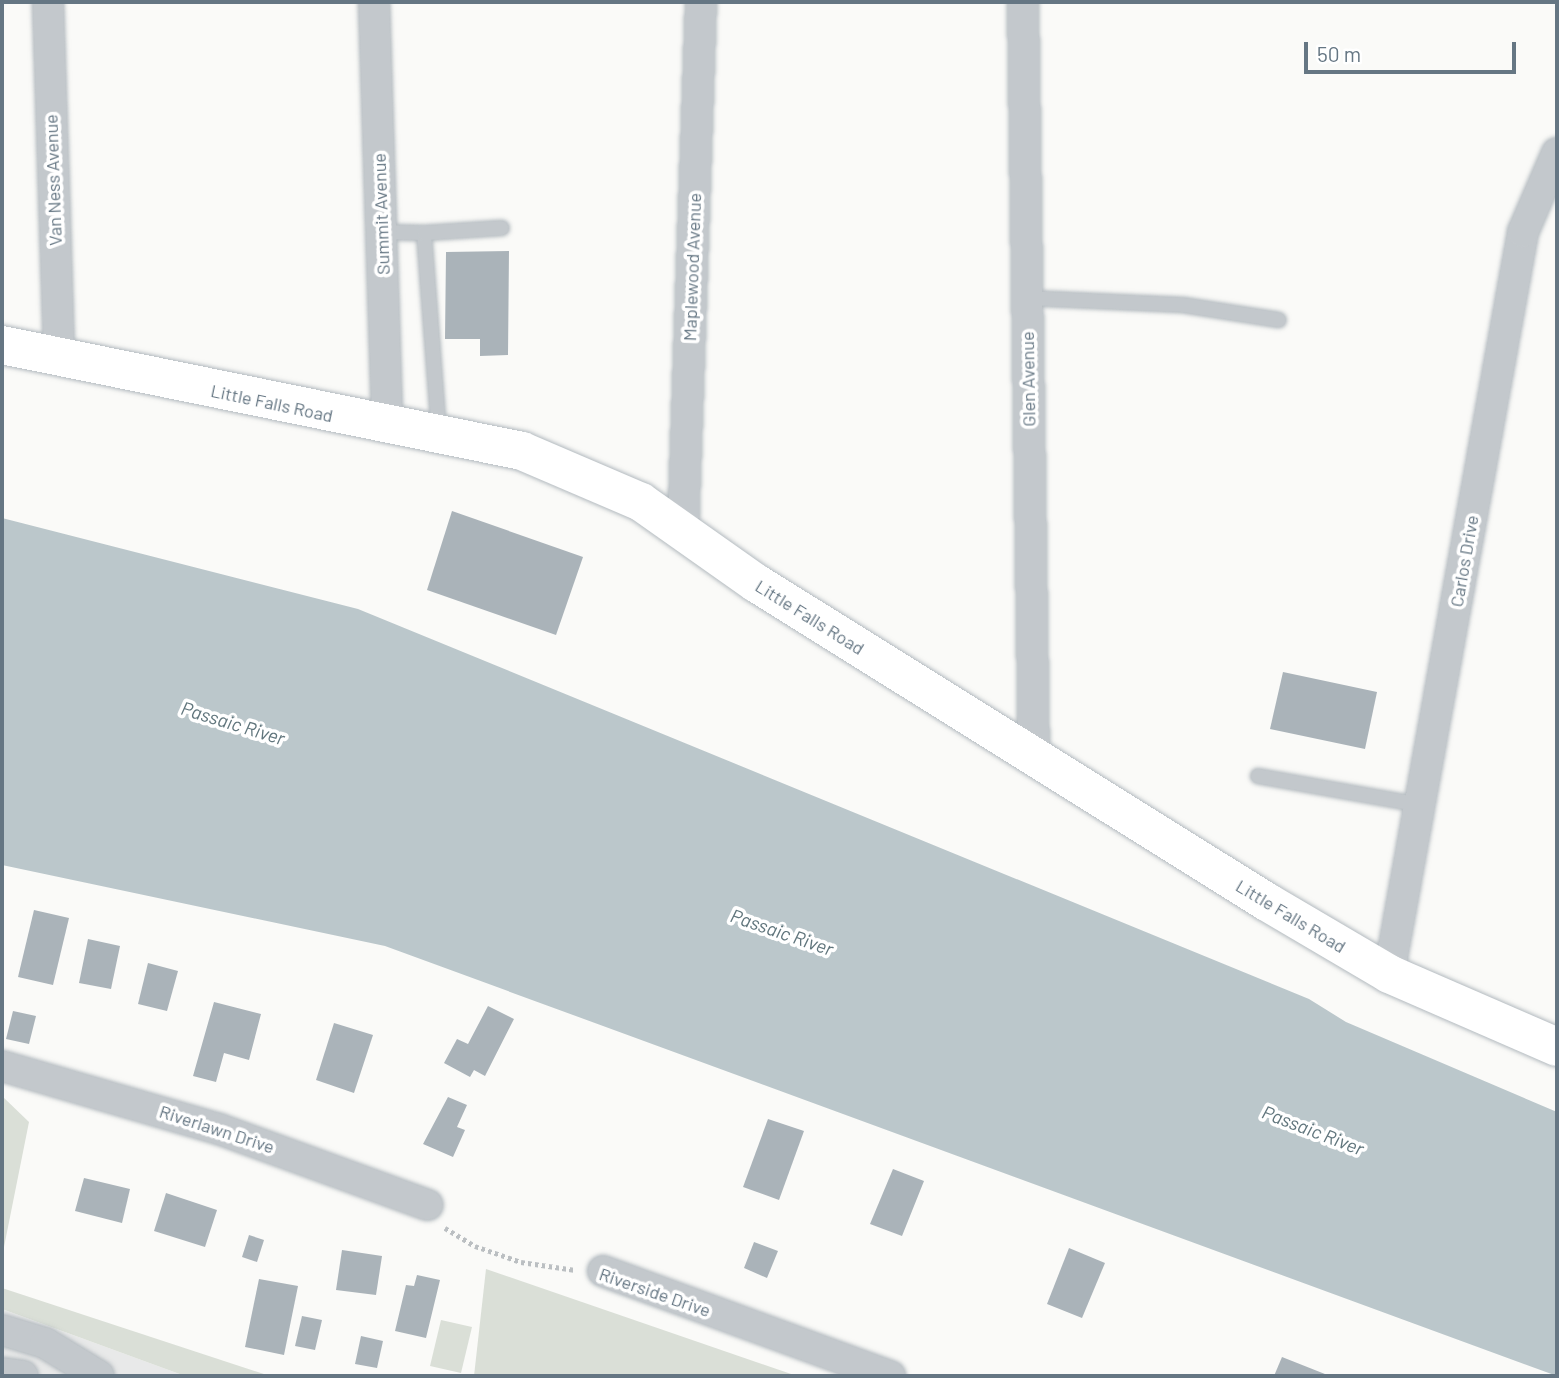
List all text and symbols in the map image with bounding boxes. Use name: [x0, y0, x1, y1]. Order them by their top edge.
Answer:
scale bar: [1307, 28, 1519, 72]
text: 50 m: [1317, 41, 1361, 66]
street label: Van Ness Avenue: [40, 114, 66, 246]
street label: Summit Avenue: [368, 153, 394, 275]
street label: Maplewood Avenue: [679, 192, 705, 342]
street label: Glen Avenue: [1016, 331, 1040, 427]
street label: Little Falls Road: [209, 380, 335, 426]
street label: Carlos Drive: [1445, 513, 1483, 609]
street label: Little Falls Road: [752, 575, 868, 659]
water label: Passaic River: [178, 696, 288, 750]
street label: Little Falls Road: [1232, 875, 1350, 957]
water label: Passaic River: [728, 904, 836, 960]
street label: Riverlawn Drive: [157, 1100, 277, 1158]
water label: Passaic River: [1259, 1100, 1367, 1160]
street label: Riverside Drive: [596, 1263, 714, 1321]

